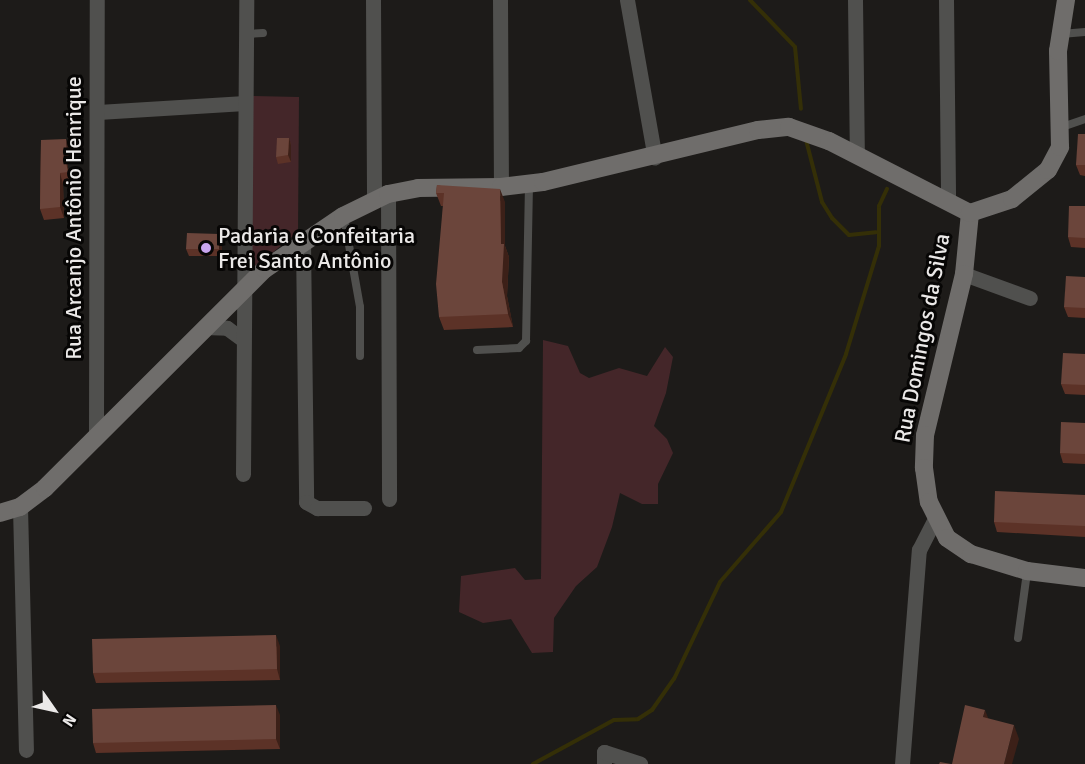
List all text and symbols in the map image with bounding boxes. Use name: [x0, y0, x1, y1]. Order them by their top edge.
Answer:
street label: Rua Arcanjo Antônio Henrique: [61, 76, 87, 360]
place label: Padaria e Confeitaria Frei Santo Antônio: [218, 222, 415, 274]
street label: Rua Domingos da Silva: [889, 231, 955, 445]
marker: Padaria e Confeitaria Frei Santo Antônio: [199, 241, 213, 255]
north arrow: [24, 680, 84, 740]
text: N: [58, 710, 80, 730]

